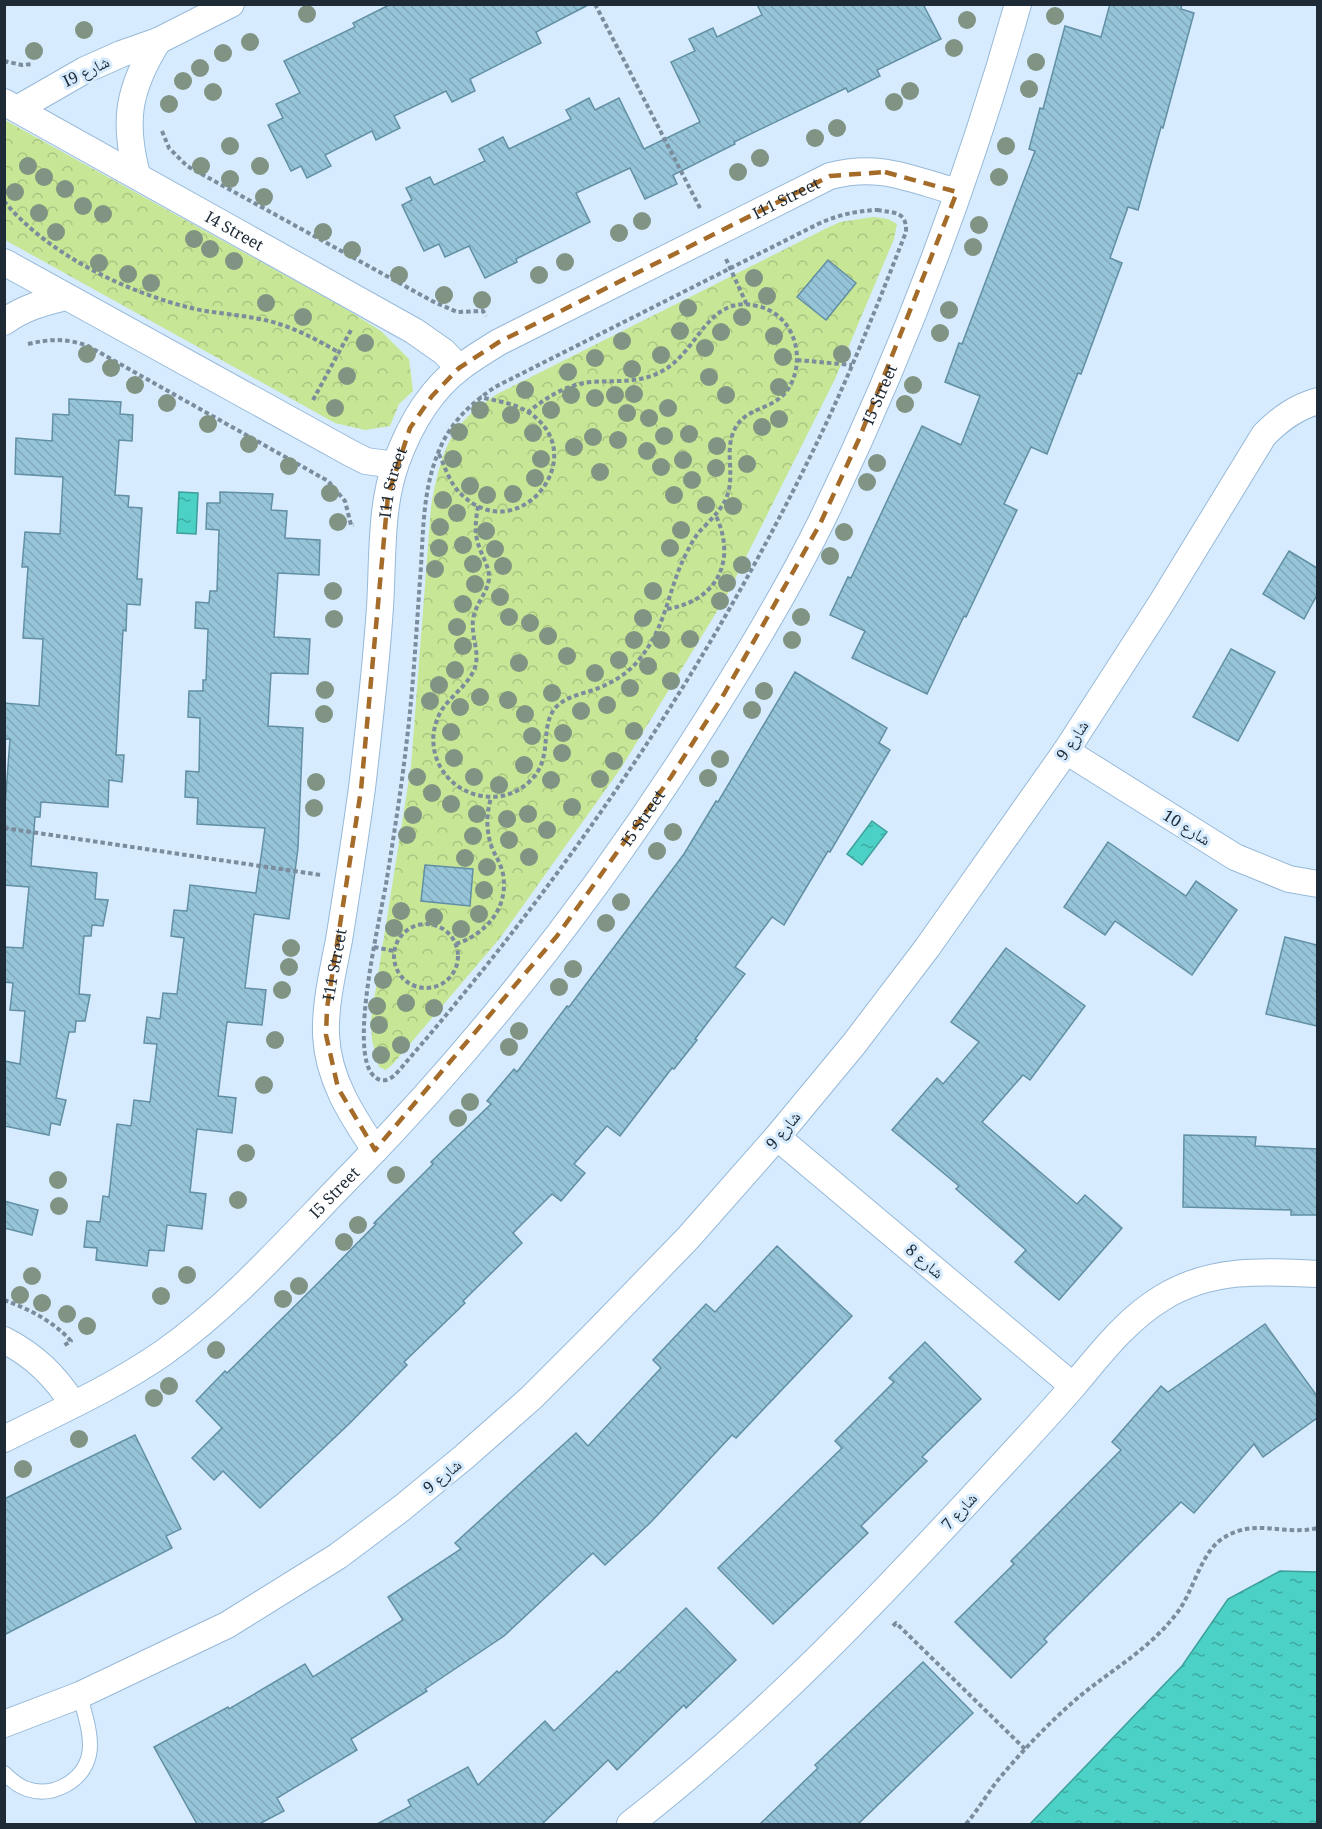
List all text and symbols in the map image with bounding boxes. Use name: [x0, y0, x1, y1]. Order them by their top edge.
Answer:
street label: I9 شارع: [59, 50, 113, 92]
street label: I11 Street: [749, 172, 824, 224]
street label: I4 Street: [201, 206, 268, 256]
street label: I5 Street: [857, 361, 902, 428]
street label: I11 Street: [374, 443, 412, 519]
street label: شارع 9: [1051, 716, 1093, 764]
street label: I5 Street: [616, 785, 670, 850]
street label: شارع 10: [1159, 804, 1215, 850]
street label: I11 Street: [317, 927, 352, 1002]
street label: شارع 9: [761, 1106, 805, 1154]
street label: I5 Street: [304, 1162, 364, 1223]
street label: شارع 8: [901, 1239, 949, 1283]
street label: شارع 9: [418, 1454, 466, 1498]
street label: شارع 7: [936, 1488, 982, 1534]

